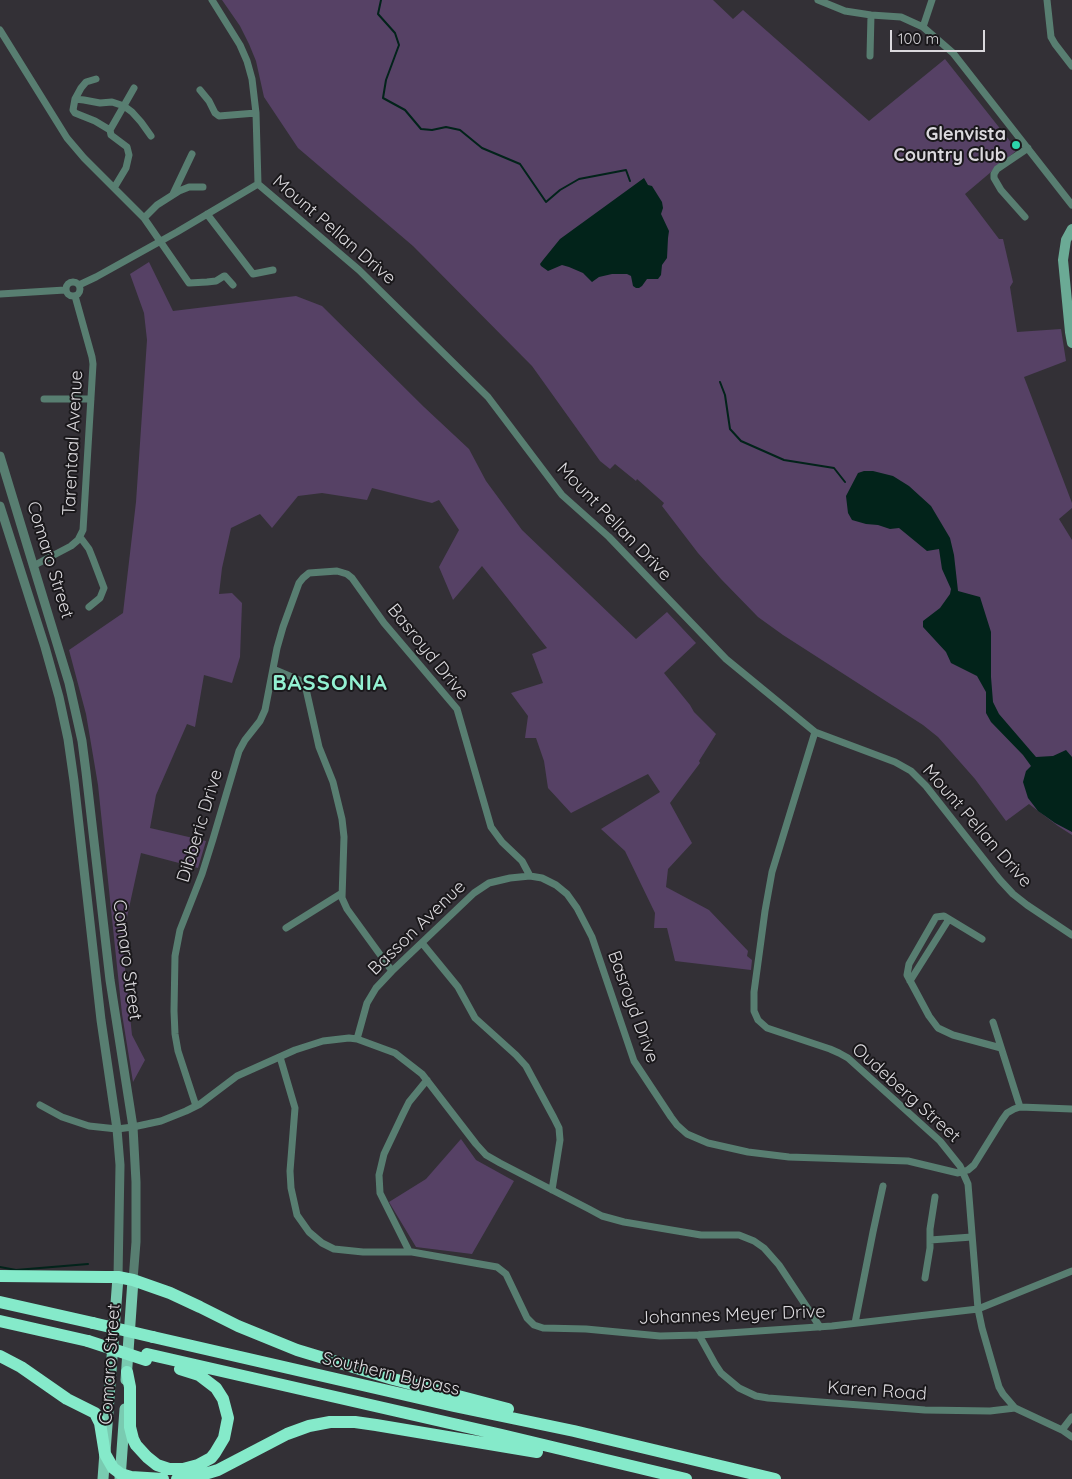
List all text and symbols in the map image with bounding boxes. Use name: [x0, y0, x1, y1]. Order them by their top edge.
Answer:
scale bar: [892, 20, 987, 52]
text: 100 m: [898, 29, 939, 48]
place label: Glenvista Country Club: [893, 124, 1006, 166]
marker: Glenvista Country Club: [1010, 139, 1022, 151]
street label: Mount Pellan Drive: [268, 171, 400, 289]
street label: Tarentaal Avenue: [58, 370, 88, 516]
street label: Mount Pellan Drive: [552, 458, 676, 586]
street label: Comaro Street: [22, 499, 78, 621]
street label: Basroyd Drive: [383, 599, 473, 705]
district label: BASSONIA: [271, 670, 389, 696]
street label: Mount Pellan Drive: [918, 760, 1036, 892]
street label: Dibberic Drive: [173, 767, 227, 885]
street label: Basson Avenue: [364, 876, 470, 980]
street label: Comaro Street: [108, 898, 146, 1022]
street label: Basroyd Drive: [603, 948, 663, 1066]
street label: Oudeberg Street: [847, 1039, 965, 1147]
street label: Johannes Meyer Drive: [638, 1301, 826, 1329]
street label: Comaro Street: [95, 1303, 125, 1425]
street label: Southern Bypass: [320, 1348, 462, 1400]
street label: Karen Road: [826, 1377, 928, 1405]

